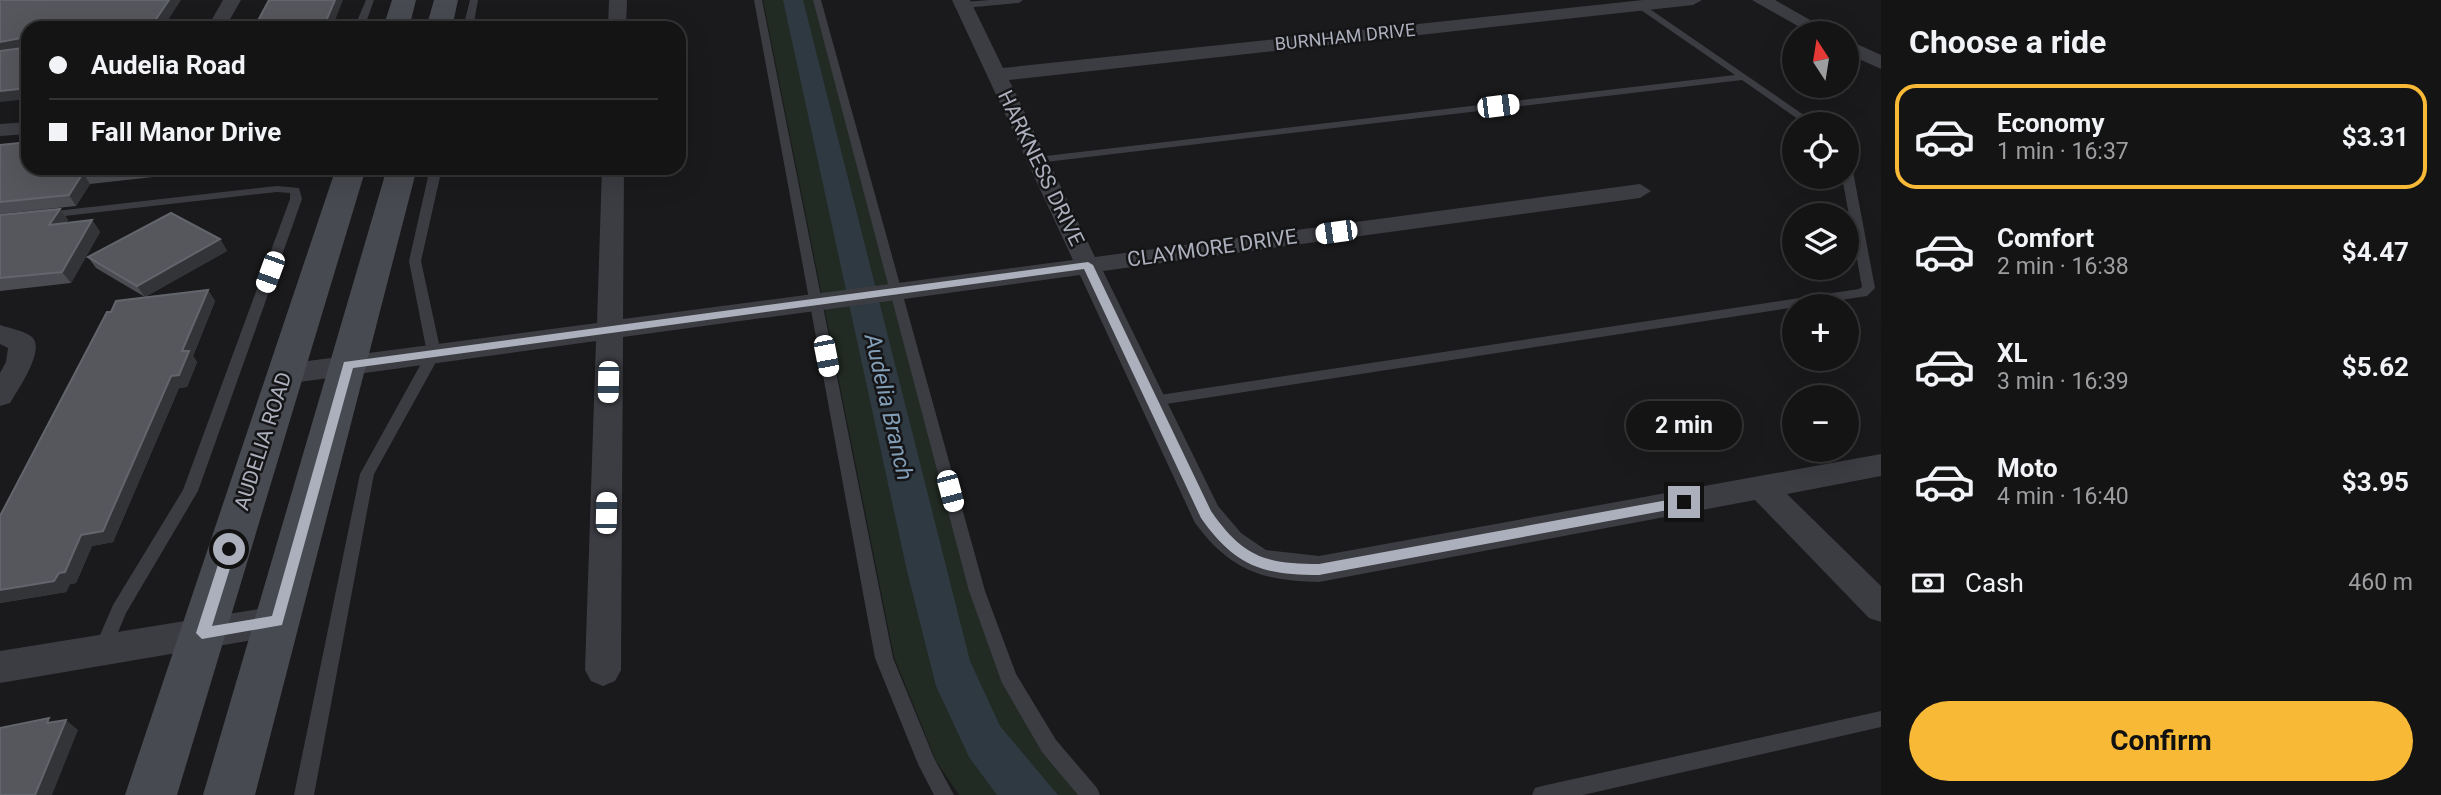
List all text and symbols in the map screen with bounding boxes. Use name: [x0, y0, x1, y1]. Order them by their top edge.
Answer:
street label: BURNHAM DRIVE: [1274, 19, 1416, 54]
north arrow: [1782, 21, 1858, 98]
map controls: [1782, 21, 1859, 462]
text: Choose a ride: [1909, 23, 2106, 61]
text: Audelia Road: [91, 50, 246, 80]
street label: HARKNESS DRIVE: [993, 86, 1089, 250]
car: [1476, 93, 1521, 119]
icon: car: [1913, 105, 1976, 168]
text: Economy: [1997, 108, 2104, 138]
button: locate: [1782, 112, 1859, 189]
text: Fall Manor Drive: [91, 117, 281, 147]
text: $3.31: [2342, 122, 2409, 152]
text: 1 min · 16:37: [1997, 138, 2129, 165]
button: layers: [1782, 203, 1859, 280]
car: [1314, 219, 1359, 245]
icon: car: [1913, 220, 1976, 283]
text: Comfort: [1997, 223, 2094, 253]
street label: CLAYMORE DRIVE: [1126, 224, 1298, 272]
text: $4.47: [2342, 237, 2409, 267]
car: [253, 249, 288, 295]
text: 2 min · 16:38: [1997, 253, 2129, 280]
button: +: [1782, 294, 1859, 371]
water label: Audelia Branch: [858, 330, 918, 483]
car: [812, 333, 841, 379]
icon: car: [1913, 335, 1976, 398]
text: XL: [1997, 338, 2028, 368]
text: $5.62: [2342, 352, 2409, 382]
car: [598, 361, 619, 403]
text: 3 min · 16:39: [1997, 368, 2129, 395]
street label: AUDELIA ROAD: [229, 369, 297, 513]
button: −: [1782, 385, 1859, 462]
callout: 2 min: [1626, 400, 1742, 449]
text: 2 min: [1655, 412, 1713, 439]
icon: car: [1913, 450, 1976, 513]
text: Moto: [1997, 453, 2058, 483]
text: $3.95: [2342, 467, 2409, 497]
car: [935, 468, 966, 514]
text: 4 min · 16:40: [1997, 483, 2129, 510]
route end: [1668, 486, 1700, 518]
car: [596, 492, 617, 534]
route start: [213, 533, 245, 565]
icon: cash: [1909, 564, 1947, 602]
text: Cash: [1965, 568, 2024, 598]
text: 460 m: [2348, 569, 2413, 596]
button: Confirm: [1909, 701, 2413, 781]

